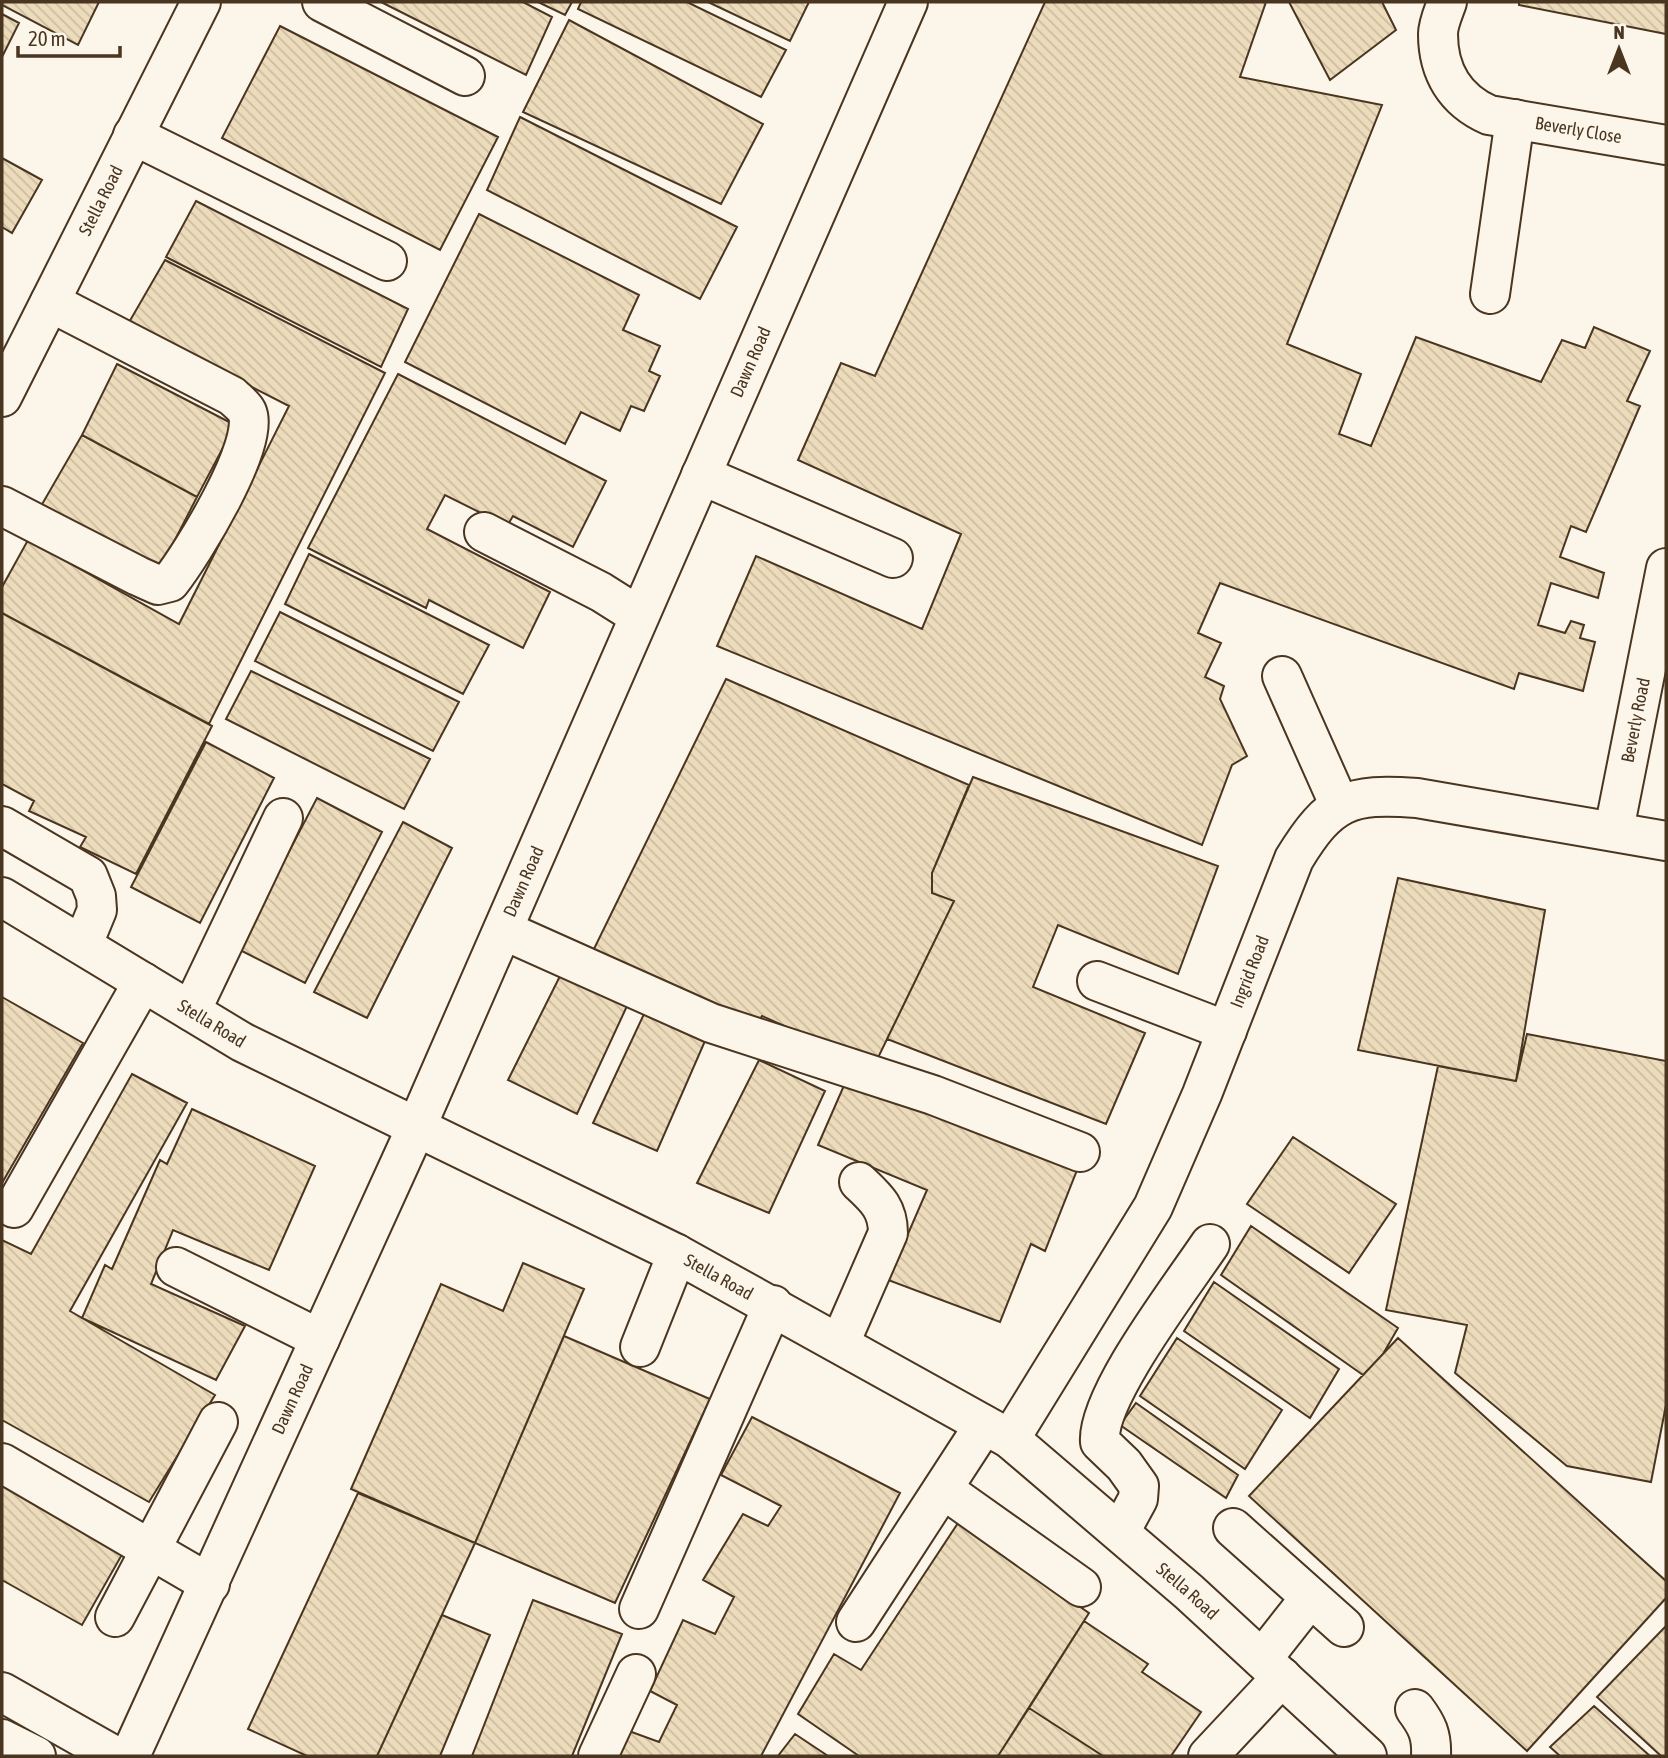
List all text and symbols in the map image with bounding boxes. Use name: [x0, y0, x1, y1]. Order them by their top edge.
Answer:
scale bar: [18, 14, 119, 58]
north arrow: [1584, 14, 1654, 84]
text: N: [1613, 21, 1625, 43]
text: 20 m: [28, 26, 66, 50]
street label: Beverly Close: [1534, 112, 1623, 147]
street label: Stella Road: [74, 162, 127, 239]
street label: Dawn Road: [726, 323, 775, 400]
street label: Beverly Road: [1617, 676, 1654, 764]
street label: Dawn Road: [499, 843, 548, 920]
street label: Ingrid Road: [1226, 932, 1273, 1011]
street label: Stella Road: [174, 995, 250, 1052]
street label: Stella Road: [681, 1249, 757, 1304]
street label: Dawn Road: [267, 1361, 317, 1437]
street label: Stella Road: [1152, 1558, 1223, 1624]

